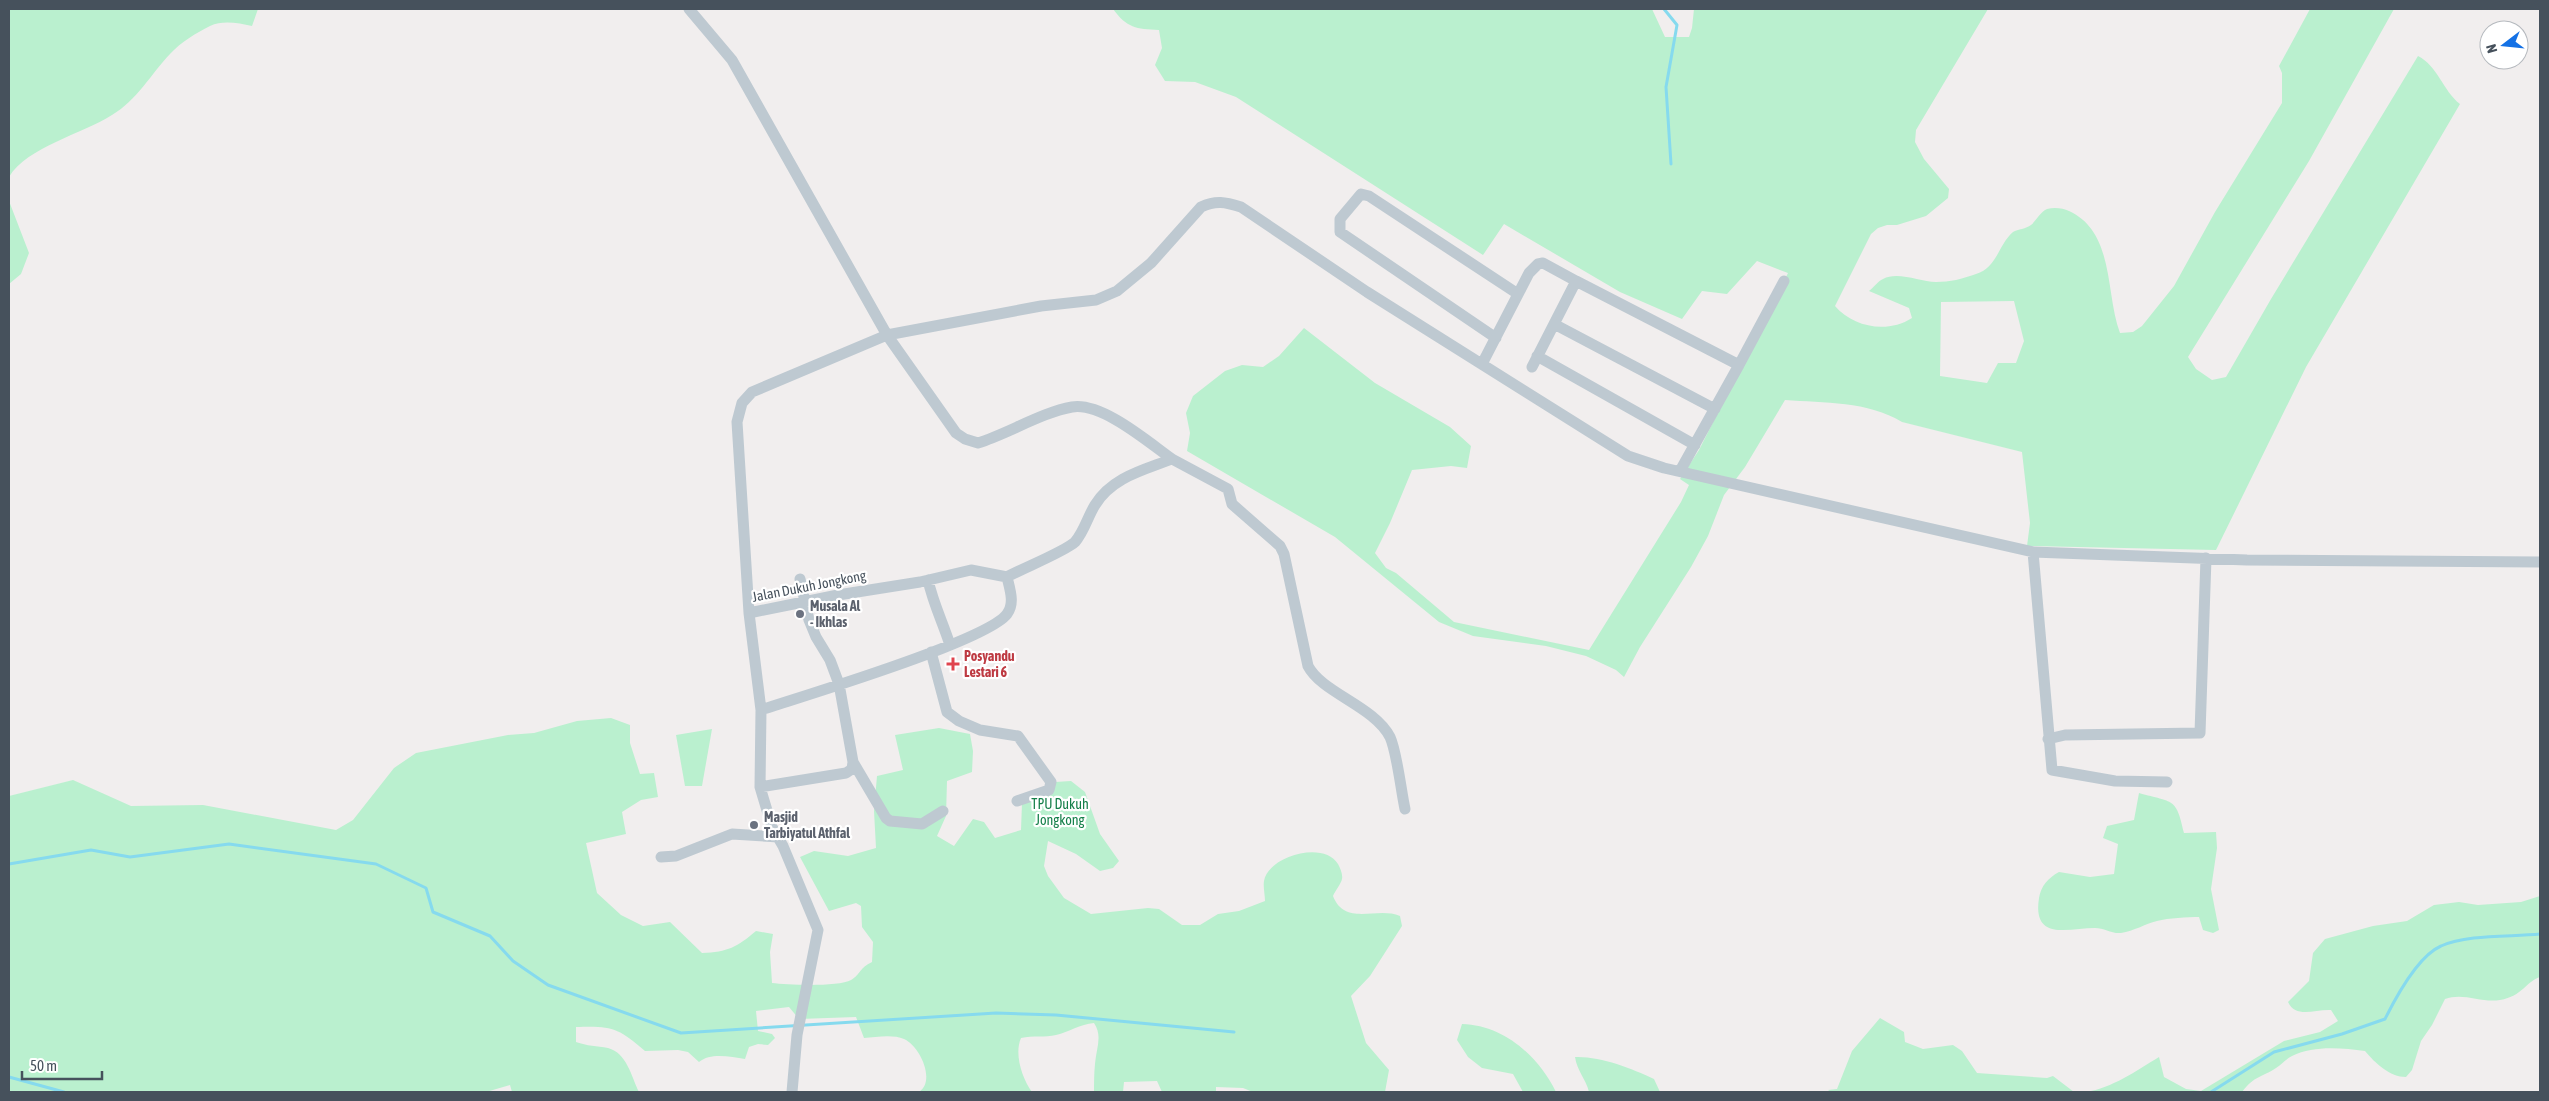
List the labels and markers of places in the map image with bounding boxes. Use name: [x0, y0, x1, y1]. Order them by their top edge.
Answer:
place label: Musala Al - Ikhlas: [810, 598, 861, 630]
marker: Musala Al - Ikhlas: [794, 608, 806, 620]
place label: Posyandu Lestari 6: [964, 648, 1015, 680]
marker: Posyandu Lestari 6: [946, 657, 960, 671]
place label: Masjid Tarbiyatul Athfal: [764, 809, 850, 841]
marker: Masjid Tarbiyatul Athfal: [748, 819, 760, 831]

